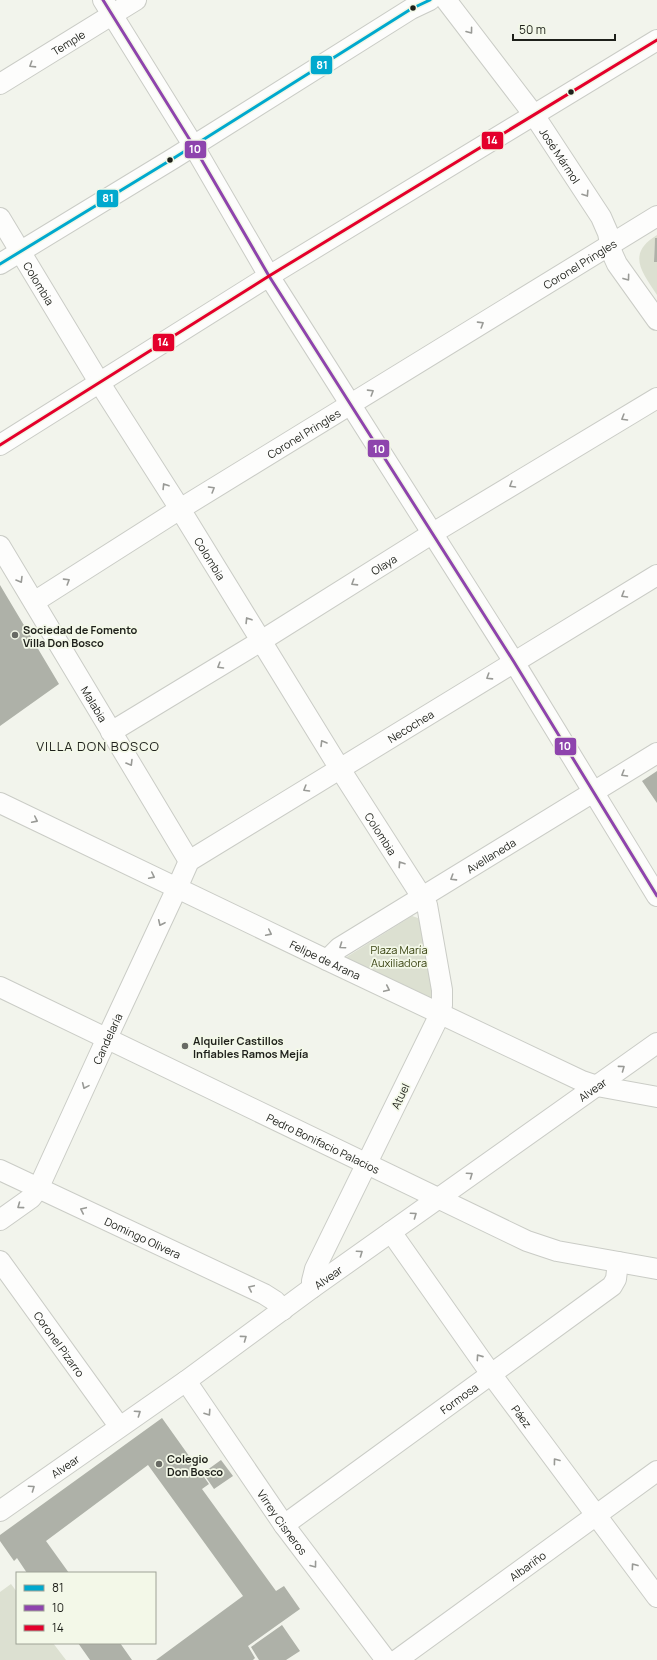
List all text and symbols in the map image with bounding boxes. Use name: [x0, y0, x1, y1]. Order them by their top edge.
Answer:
unlabelled marker: [408, 3, 418, 13]
scale bar: [513, 16, 615, 42]
text: 50 m: [519, 21, 546, 38]
street label: Temple: [48, 26, 88, 58]
one-way arrow: [465, 27, 473, 34]
line badge: 81: [310, 55, 333, 75]
text: 81: [316, 57, 328, 72]
one-way arrow: [29, 60, 36, 67]
unlabelled marker: [566, 87, 576, 97]
street label: José Mármol: [537, 125, 584, 186]
line badge: 14: [481, 131, 504, 150]
text: 14: [486, 132, 498, 147]
line badge: 10: [184, 140, 207, 159]
text: 10: [189, 141, 201, 156]
unlabelled marker: [165, 155, 175, 165]
line badge: 81: [96, 189, 119, 208]
text: 81: [102, 190, 114, 205]
one-way arrow: [581, 190, 589, 197]
street label: Coronel Pringles: [540, 235, 619, 292]
street label: Colombia: [20, 259, 58, 308]
one-way arrow: [622, 274, 629, 281]
one-way arrow: [477, 321, 484, 328]
line badge: 14: [152, 333, 175, 352]
text: 14: [157, 334, 169, 349]
one-way arrow: [367, 390, 374, 397]
street label: Coronel Pringles: [264, 405, 343, 461]
one-way arrow: [621, 413, 628, 421]
line badge: 10: [367, 439, 390, 458]
text: 10: [373, 441, 385, 456]
one-way arrow: [509, 480, 516, 488]
one-way arrow: [163, 483, 170, 490]
one-way arrow: [208, 487, 215, 494]
street label: Colombia: [191, 534, 229, 583]
street label: Olaya: [368, 550, 399, 578]
one-way arrow: [16, 576, 23, 583]
one-way arrow: [63, 578, 70, 586]
one-way arrow: [351, 578, 358, 585]
one-way arrow: [621, 590, 628, 598]
one-way arrow: [246, 617, 253, 624]
place label: Sociedad de Fomento Villa Don Bosco: [23, 622, 138, 650]
marker: Sociedad de Fomento Villa Don Bosco: [10, 630, 20, 640]
one-way arrow: [217, 662, 224, 669]
one-way arrow: [486, 673, 493, 680]
street label: Malabia: [78, 683, 111, 724]
street label: Necochea: [385, 706, 436, 746]
district label: VILLA DON BOSCO: [36, 737, 160, 755]
line badge: 10: [554, 737, 577, 756]
text: 10: [559, 738, 571, 753]
one-way arrow: [321, 740, 328, 747]
one-way arrow: [126, 759, 133, 766]
one-way arrow: [621, 769, 628, 776]
one-way arrow: [303, 785, 310, 792]
street label: Colombia: [362, 809, 401, 858]
one-way arrow: [31, 815, 38, 823]
street label: Avellaneda: [463, 834, 518, 876]
one-way arrow: [398, 861, 406, 868]
one-way arrow: [148, 871, 156, 879]
one-way arrow: [450, 873, 457, 881]
one-way arrow: [158, 919, 166, 927]
one-way arrow: [265, 928, 273, 936]
street label: Felipe de Arana: [288, 936, 363, 982]
one-way arrow: [340, 941, 347, 948]
park label: Plaza María Auxiliadora: [370, 942, 428, 970]
one-way arrow: [382, 984, 390, 992]
street label: Candelaria: [89, 1010, 125, 1066]
place label: Alquiler Castillos Inflables Ramos Mejía: [193, 1033, 308, 1061]
marker: Alquiler Castillos Inflables Ramos Mejía: [180, 1041, 190, 1051]
one-way arrow: [618, 1065, 625, 1073]
street label: Alvear: [575, 1074, 609, 1104]
street label: Atuel: [387, 1081, 413, 1111]
one-way arrow: [82, 1082, 90, 1089]
street label: Pedro Bonifacio Palacios: [264, 1109, 383, 1177]
one-way arrow: [466, 1172, 473, 1180]
one-way arrow: [17, 1201, 24, 1208]
one-way arrow: [79, 1207, 87, 1215]
street label: Domingo Olivera: [103, 1213, 184, 1261]
one-way arrow: [410, 1213, 417, 1220]
one-way arrow: [356, 1251, 363, 1258]
street label: Alvear: [311, 1262, 345, 1292]
one-way arrow: [248, 1285, 256, 1293]
street label: Coronel Pizarro: [31, 1308, 89, 1380]
one-way arrow: [240, 1335, 247, 1343]
one-way arrow: [477, 1354, 484, 1361]
street label: Formosa: [437, 1379, 481, 1417]
street label: Páez: [509, 1402, 536, 1431]
one-way arrow: [203, 1408, 210, 1415]
one-way arrow: [134, 1410, 141, 1418]
street label: Alvear: [48, 1451, 82, 1481]
place label: Colegio Don Bosco: [167, 1451, 223, 1479]
marker: Colegio Don Bosco: [154, 1459, 164, 1469]
one-way arrow: [554, 1459, 561, 1466]
one-way arrow: [27, 1486, 34, 1493]
street label: Virrey Cisneros: [255, 1487, 311, 1558]
street label: Albariño: [506, 1547, 549, 1584]
one-way arrow: [310, 1561, 317, 1568]
one-way arrow: [632, 1563, 639, 1570]
legend: [16, 1572, 156, 1644]
text: 81: [52, 1579, 64, 1596]
text: 10: [52, 1599, 64, 1616]
text: 14: [52, 1619, 64, 1636]

